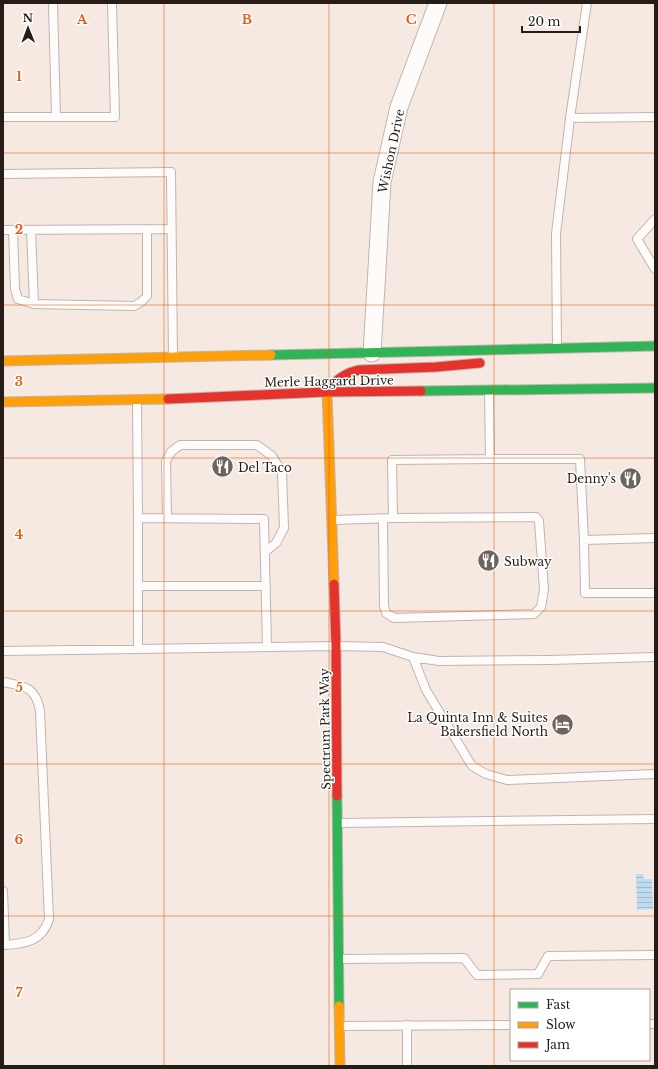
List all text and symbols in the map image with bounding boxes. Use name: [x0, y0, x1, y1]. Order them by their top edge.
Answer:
north arrow: [8, 8, 48, 48]
scale bar: [522, 8, 580, 34]
text: N: [23, 11, 34, 25]
text: A: [76, 11, 88, 28]
text: B: [242, 11, 252, 28]
text: C: [406, 11, 417, 28]
text: 20 m: [528, 14, 560, 29]
text: 1: [16, 68, 22, 85]
street label: Wishon Drive: [375, 107, 407, 195]
text: 2: [15, 221, 23, 238]
street label: Merle Haggard Drive: [264, 372, 394, 390]
text: 3: [15, 373, 23, 390]
restaurant icon: Del Taco: [210, 454, 236, 480]
place label: Del Taco: [238, 460, 292, 475]
restaurant icon: Denny's: [618, 465, 644, 491]
place label: Denny's: [567, 471, 616, 486]
text: 4: [15, 526, 24, 543]
restaurant icon: Subway: [476, 548, 502, 574]
place label: Subway: [504, 554, 552, 569]
street label: Spectrum Park Way: [316, 668, 334, 790]
text: 5: [15, 679, 23, 696]
place label: La Quinta Inn & Suites Bakersfield North: [407, 710, 548, 739]
hotel icon: La Quinta Inn & Suites Bakersfield North: [550, 711, 576, 737]
text: 6: [15, 831, 24, 848]
text: 7: [16, 984, 23, 1001]
legend: [510, 989, 650, 1061]
text: Fast: [546, 997, 571, 1012]
text: Slow: [546, 1017, 576, 1032]
text: Jam: [544, 1037, 570, 1052]

